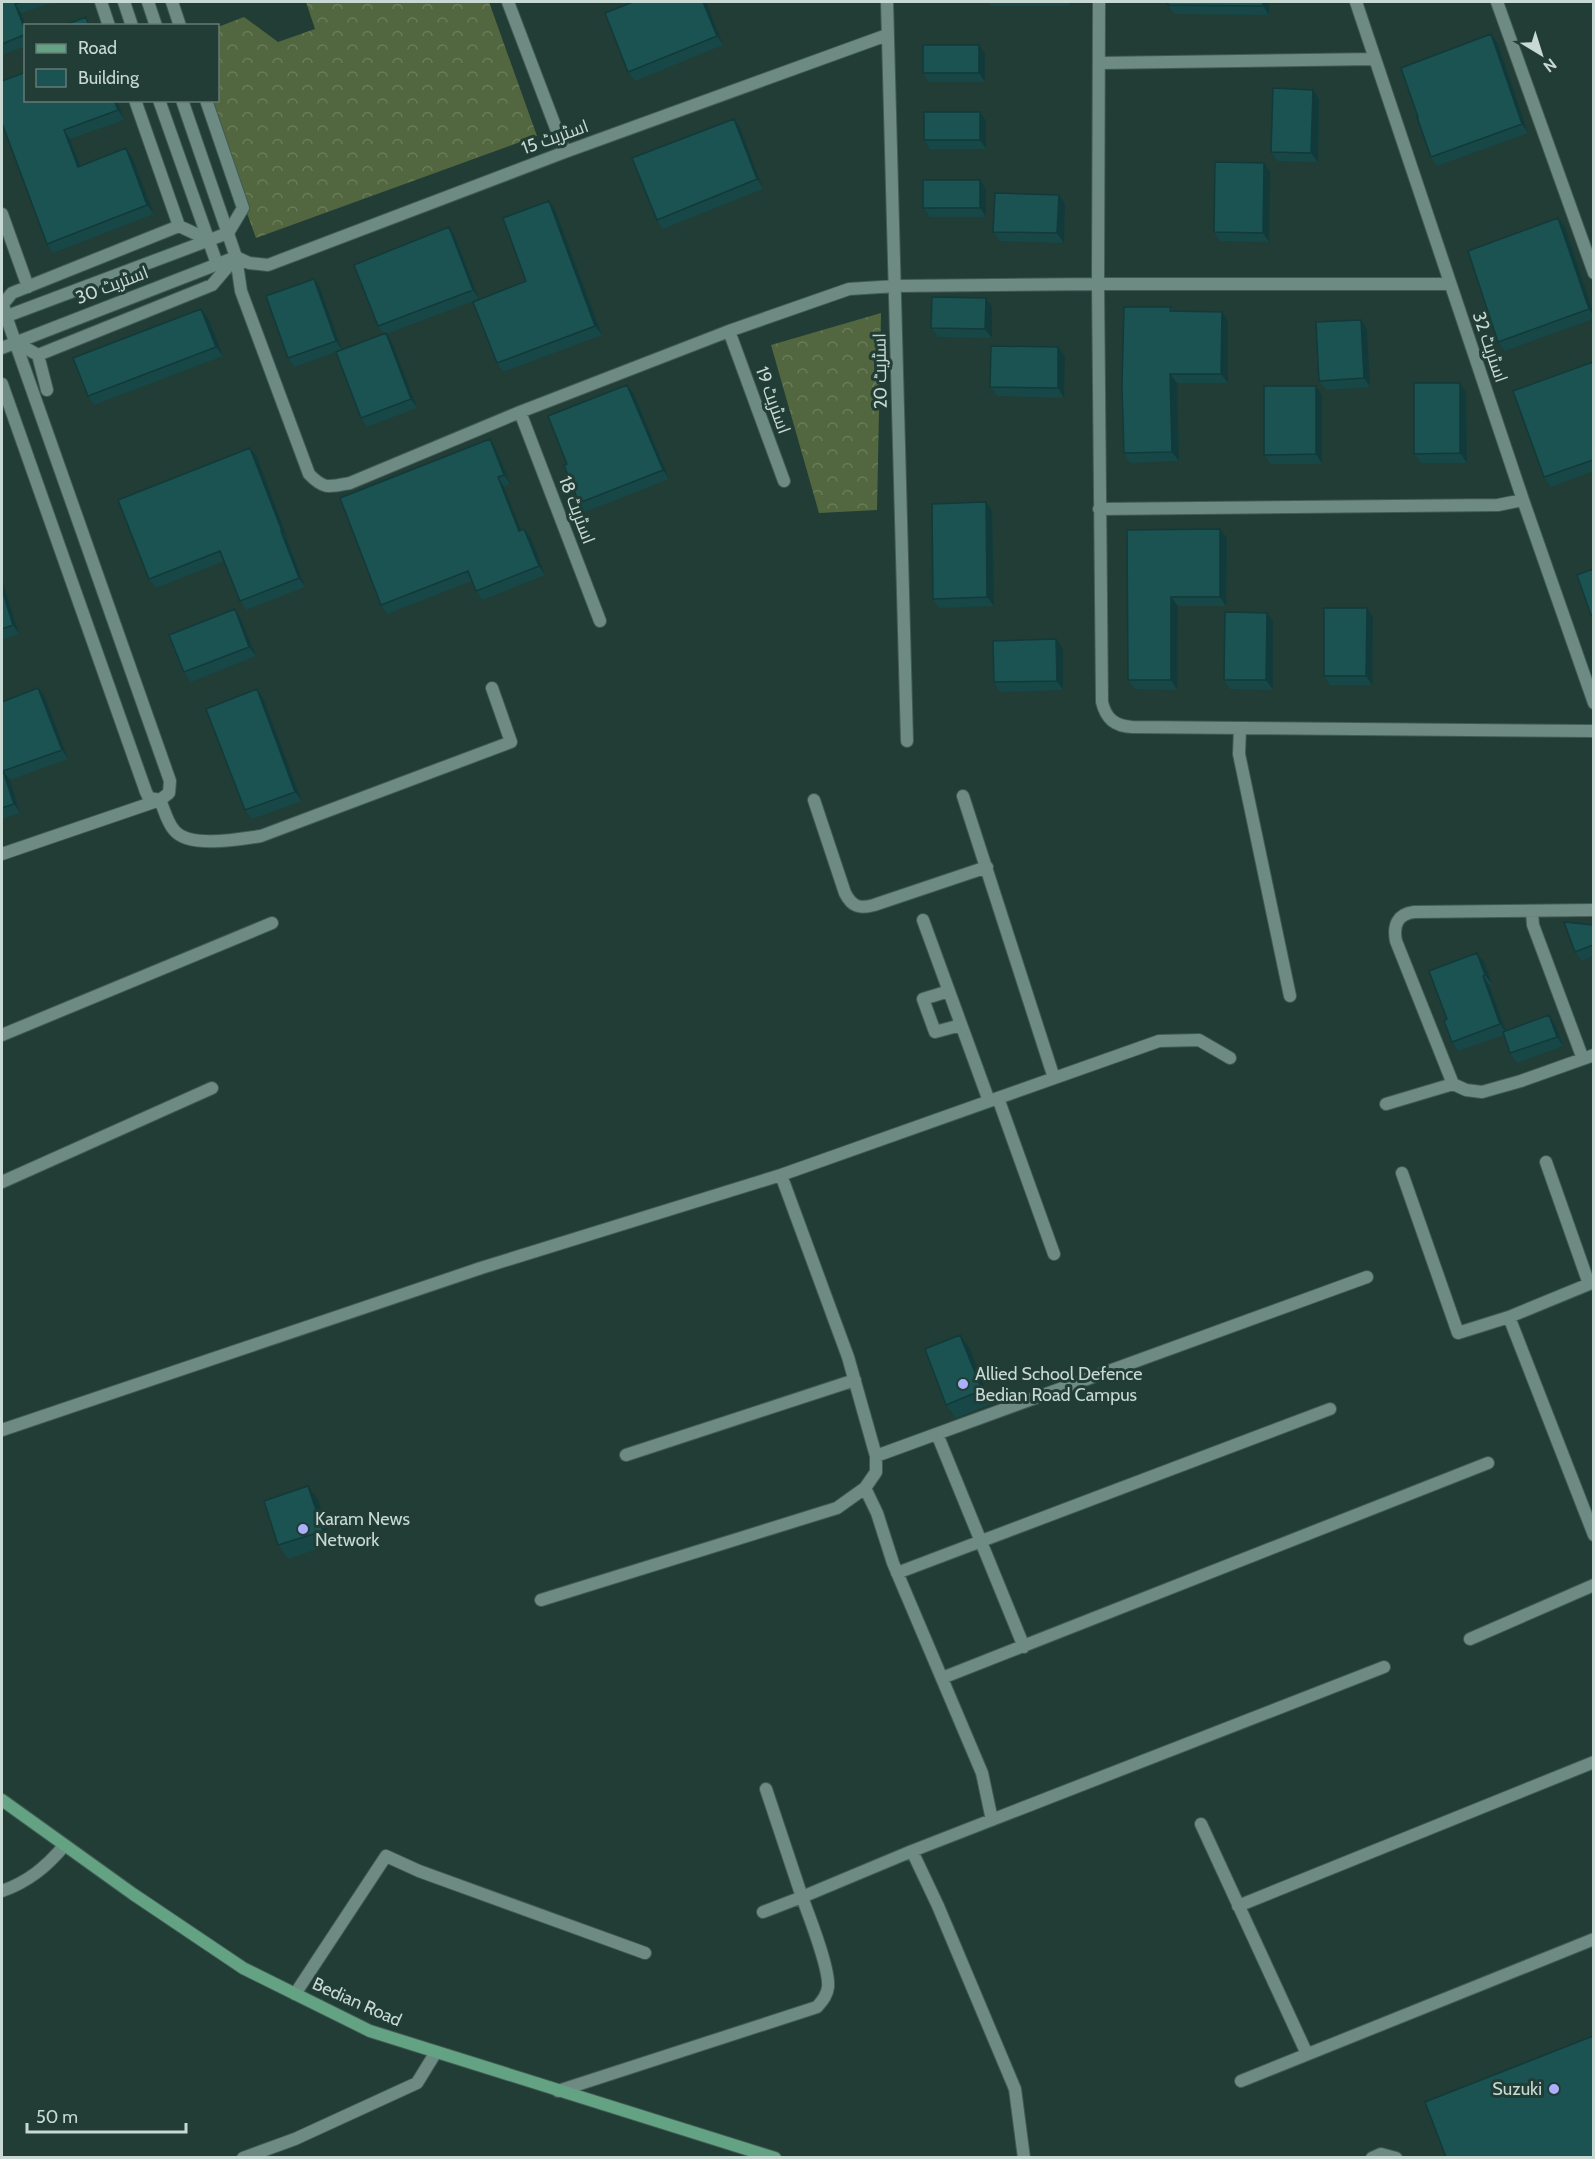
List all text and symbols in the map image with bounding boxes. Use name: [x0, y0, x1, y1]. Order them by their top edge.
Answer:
legend: [24, 24, 219, 102]
north arrow: [1511, 24, 1571, 84]
text: Road: [78, 37, 117, 59]
text: N: [1540, 54, 1560, 76]
text: Building: [78, 67, 140, 89]
street label: اسٹریٹ 15: [519, 115, 591, 159]
street label: اسٹریٹ 30: [72, 261, 152, 309]
street label: اسٹریٹ 32: [1468, 309, 1512, 385]
street label: اسٹریٹ 20: [868, 333, 892, 409]
street label: اسٹریٹ 19: [751, 363, 795, 437]
street label: اسٹریٹ 18: [554, 473, 600, 547]
place label: Allied School Defence Bedian Road Campus: [975, 1363, 1143, 1406]
marker: Allied School Defence Bedian Road Campus: [956, 1377, 970, 1391]
place label: Karam News Network: [315, 1508, 410, 1551]
marker: Karam News Network: [296, 1522, 310, 1536]
street label: Bedian Road: [309, 1973, 405, 2031]
place label: Suzuki: [1492, 2078, 1542, 2100]
marker: Suzuki: [1547, 2082, 1561, 2096]
scale bar: [27, 2096, 186, 2134]
text: 50 m: [36, 2106, 78, 2128]

